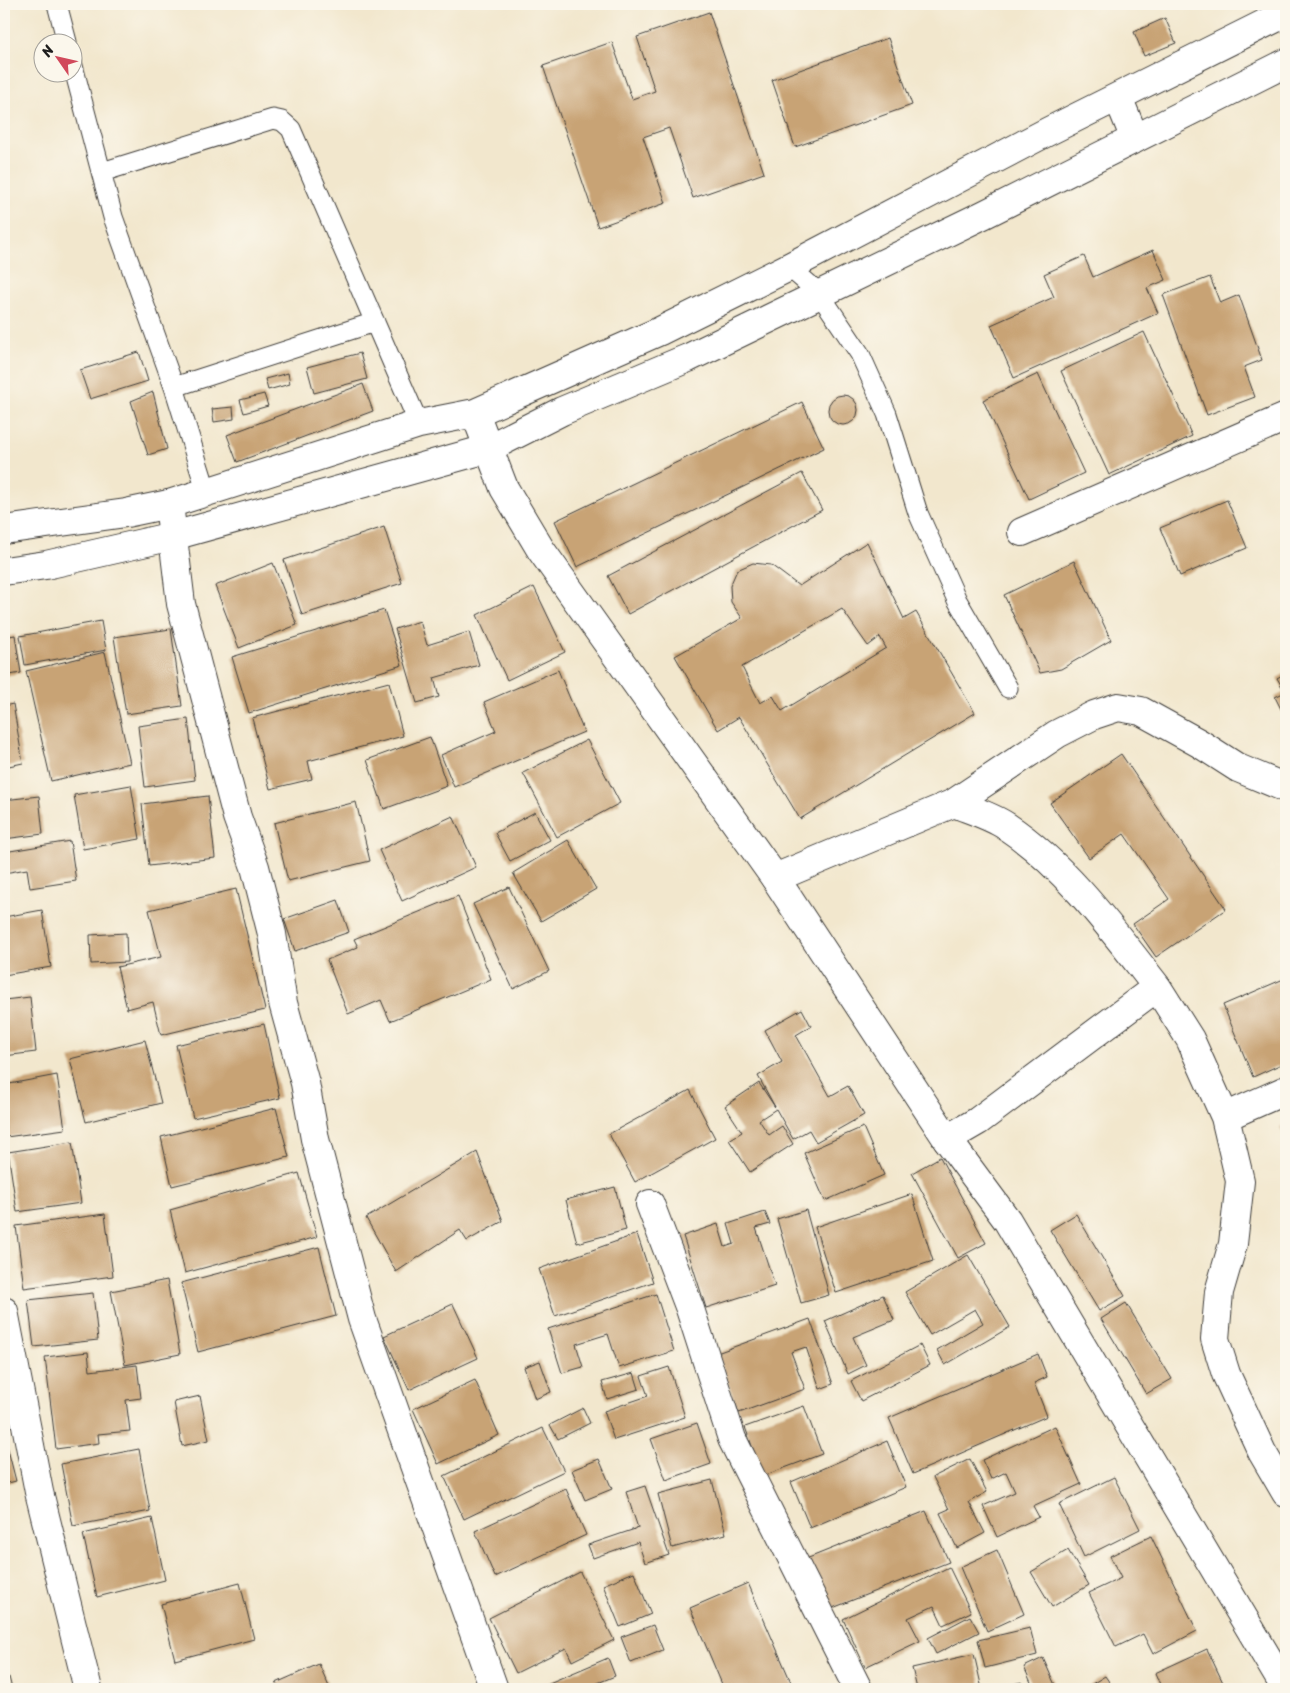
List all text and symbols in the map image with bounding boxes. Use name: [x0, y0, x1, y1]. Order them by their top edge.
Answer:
north arrow: [32, 32, 82, 82]
text: N: [34, 40, 61, 63]

